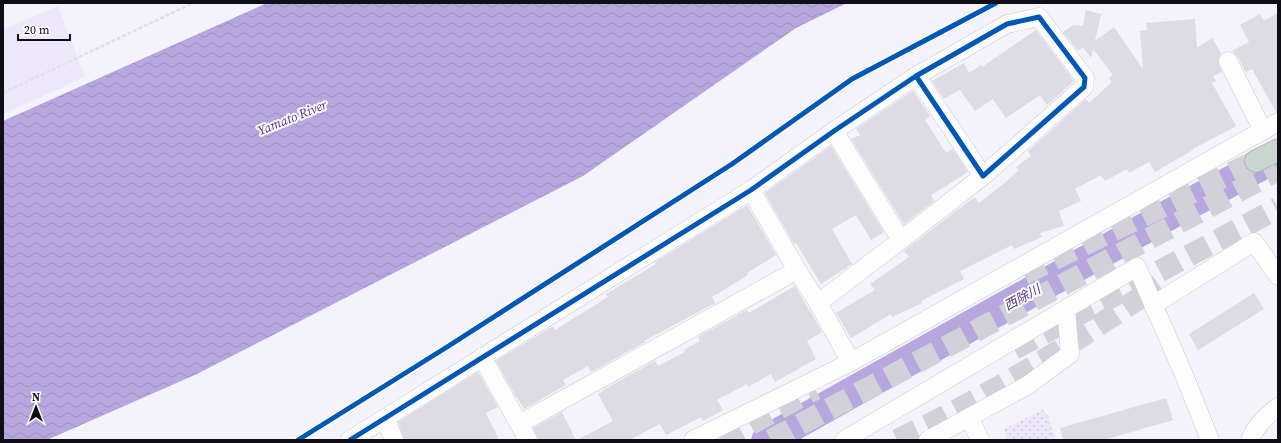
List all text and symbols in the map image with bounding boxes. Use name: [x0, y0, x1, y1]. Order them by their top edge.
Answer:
scale bar: [18, 16, 70, 42]
text: 20 m: [24, 22, 50, 38]
water label: Yamato River: [255, 96, 330, 139]
water label: 西除川: [1001, 280, 1045, 314]
north arrow: [16, 387, 56, 427]
text: N: [32, 390, 40, 405]

